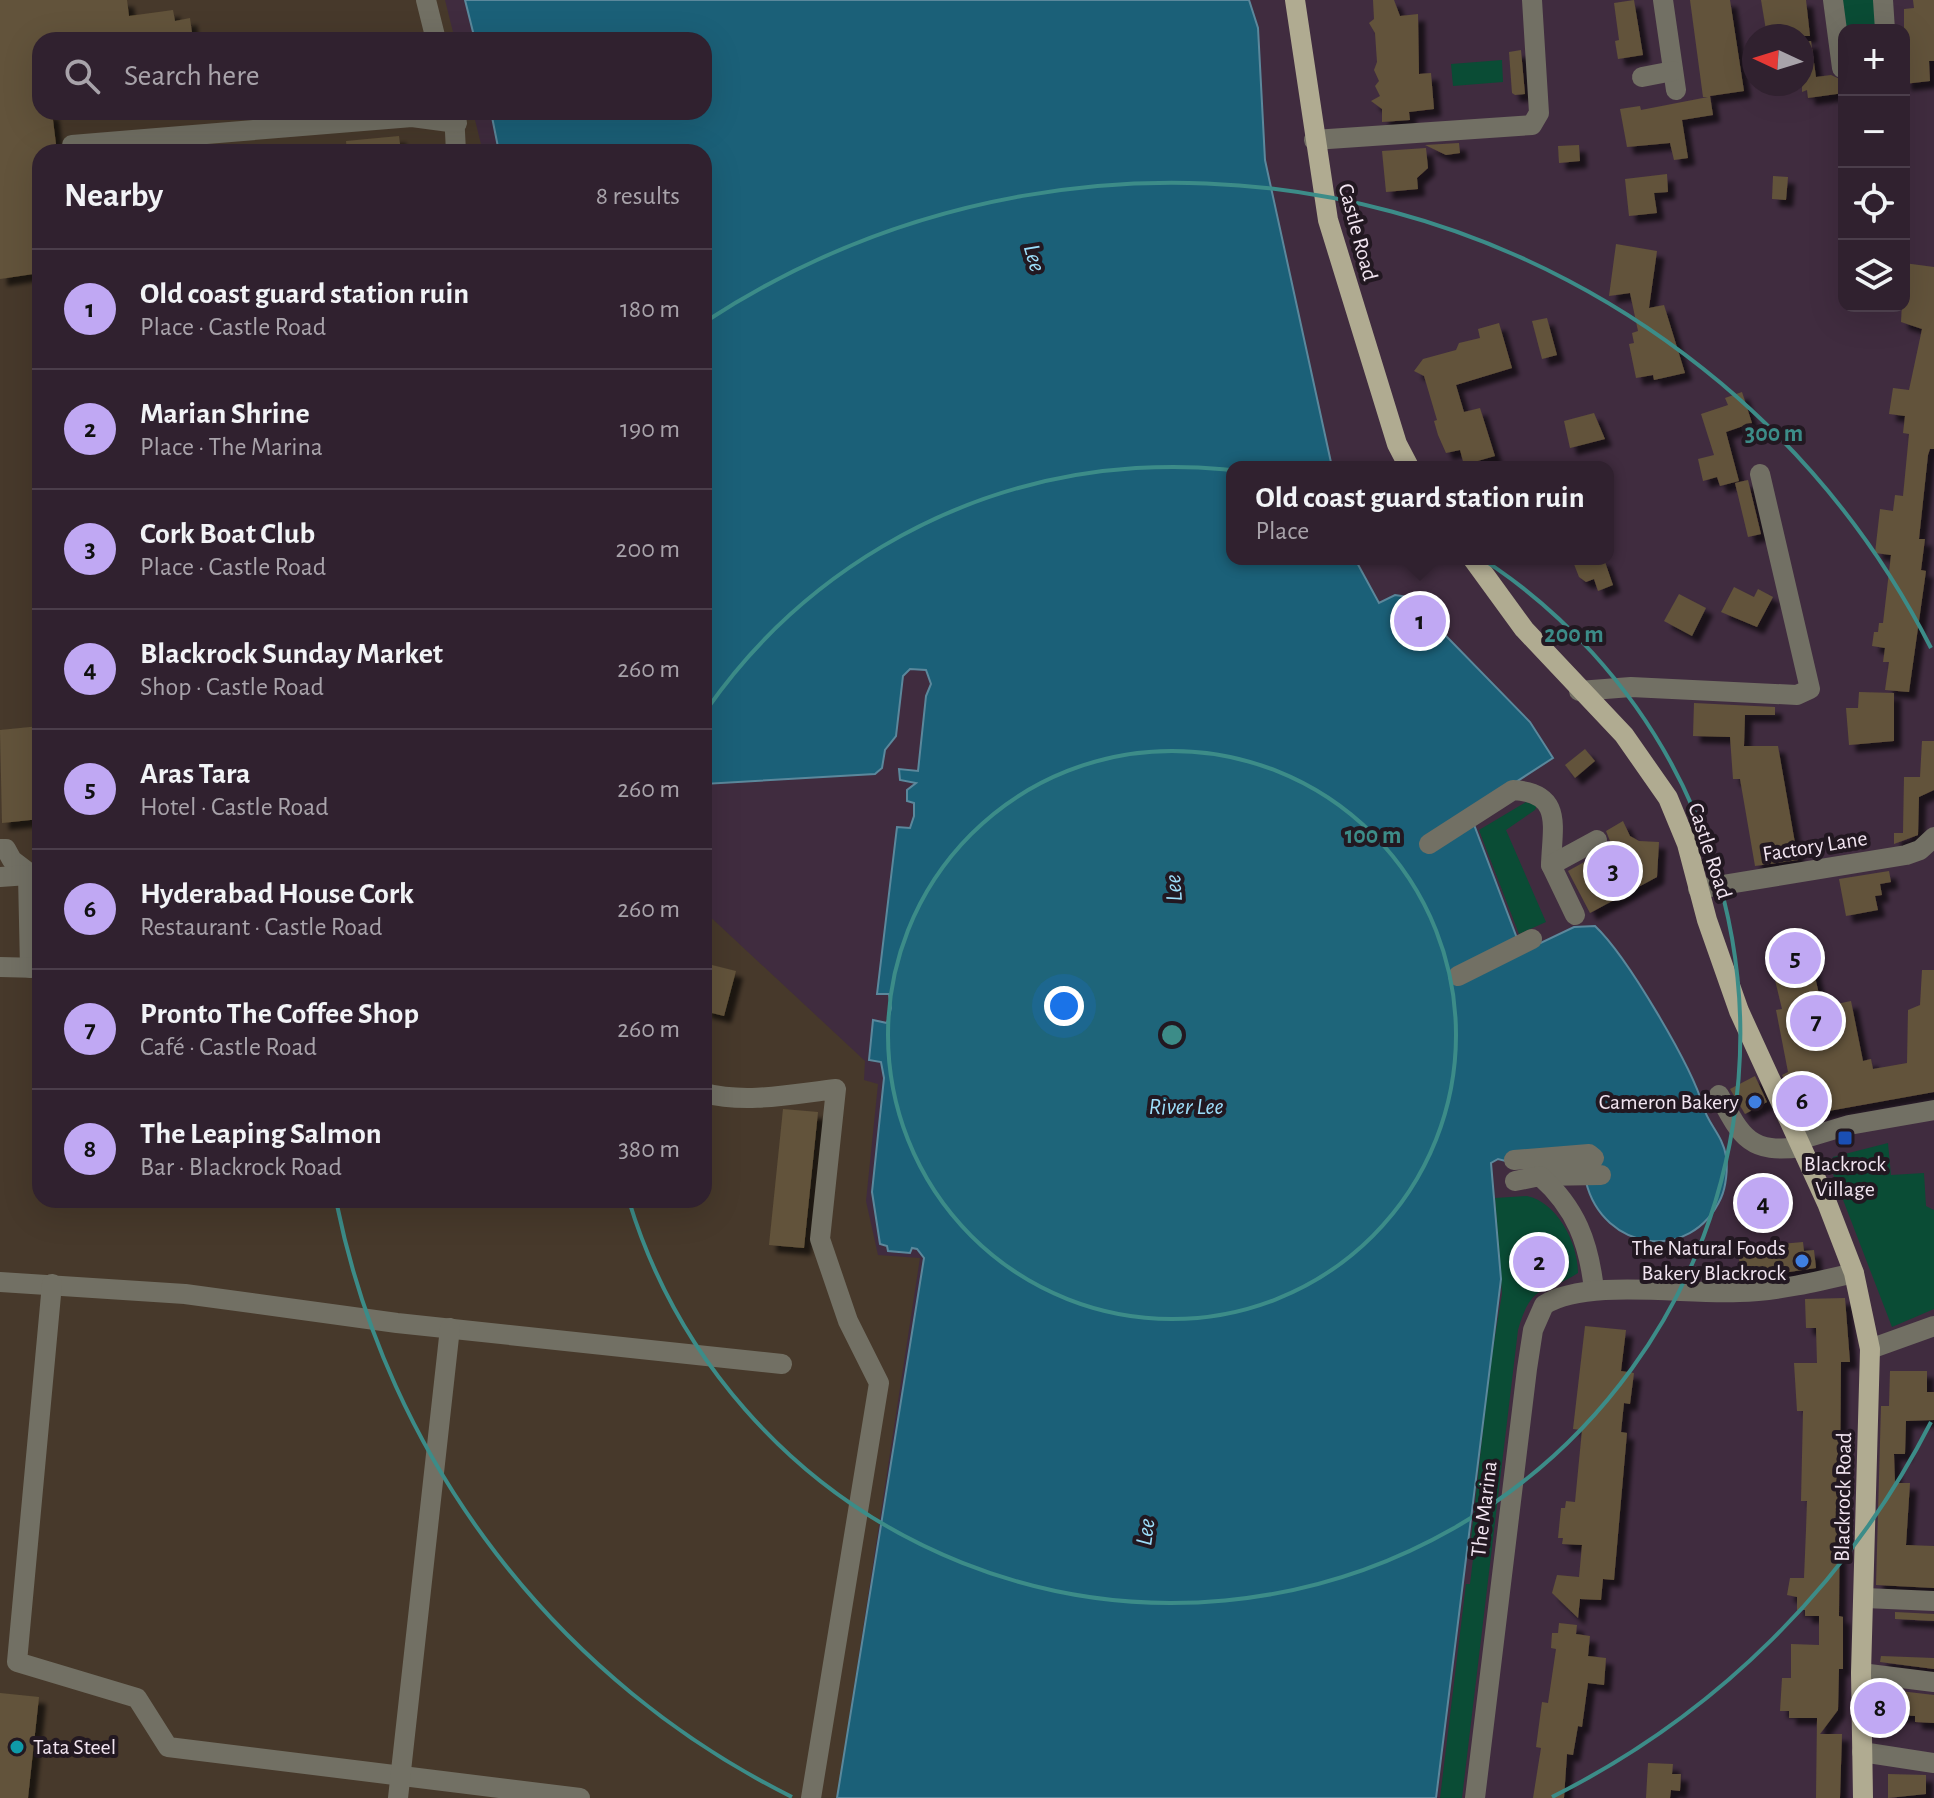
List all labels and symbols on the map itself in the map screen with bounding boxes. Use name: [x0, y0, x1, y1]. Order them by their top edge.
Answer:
north arrow: [1742, 24, 1814, 96]
street label: Castle Road: [1334, 181, 1382, 283]
water label: Lee: [1019, 242, 1049, 274]
text: 300 m: [1745, 422, 1803, 446]
pin: 1: [1394, 591, 1446, 651]
text: 200 m: [1544, 623, 1604, 647]
street label: Castle Road: [1684, 800, 1736, 902]
text: 100 m: [1345, 824, 1401, 848]
street label: Factory Lane: [1761, 827, 1869, 865]
pin: 3: [1587, 841, 1639, 901]
water label: Lee: [1161, 873, 1187, 903]
pin: 5: [1769, 928, 1821, 988]
your location: [1044, 986, 1084, 1026]
pin: 7: [1790, 991, 1842, 1051]
centre of rings: [1158, 1021, 1186, 1049]
pin: 6: [1776, 1071, 1828, 1131]
place label: Cameron Bakery: [1599, 1091, 1740, 1113]
marker: Cameron Bakery: [1746, 1093, 1764, 1111]
water label: River Lee: [1148, 1095, 1224, 1119]
marker: Blackrock Village: [1836, 1129, 1854, 1147]
place label: Blackrock Village: [1804, 1153, 1886, 1200]
pin: 4: [1737, 1173, 1789, 1233]
pin: 2: [1513, 1232, 1565, 1292]
place label: The Natural Foods Bakery Blackrock: [1631, 1237, 1786, 1284]
marker: The Natural Foods Bakery Blackrock: [1793, 1252, 1811, 1270]
street label: Blackrock Road: [1831, 1432, 1855, 1562]
street label: The Marina: [1467, 1460, 1501, 1558]
water label: Lee: [1132, 1517, 1160, 1547]
pin: 8: [1854, 1678, 1906, 1738]
place label: Tata Steel: [33, 1736, 116, 1758]
marker: Tata Steel: [8, 1738, 26, 1756]

